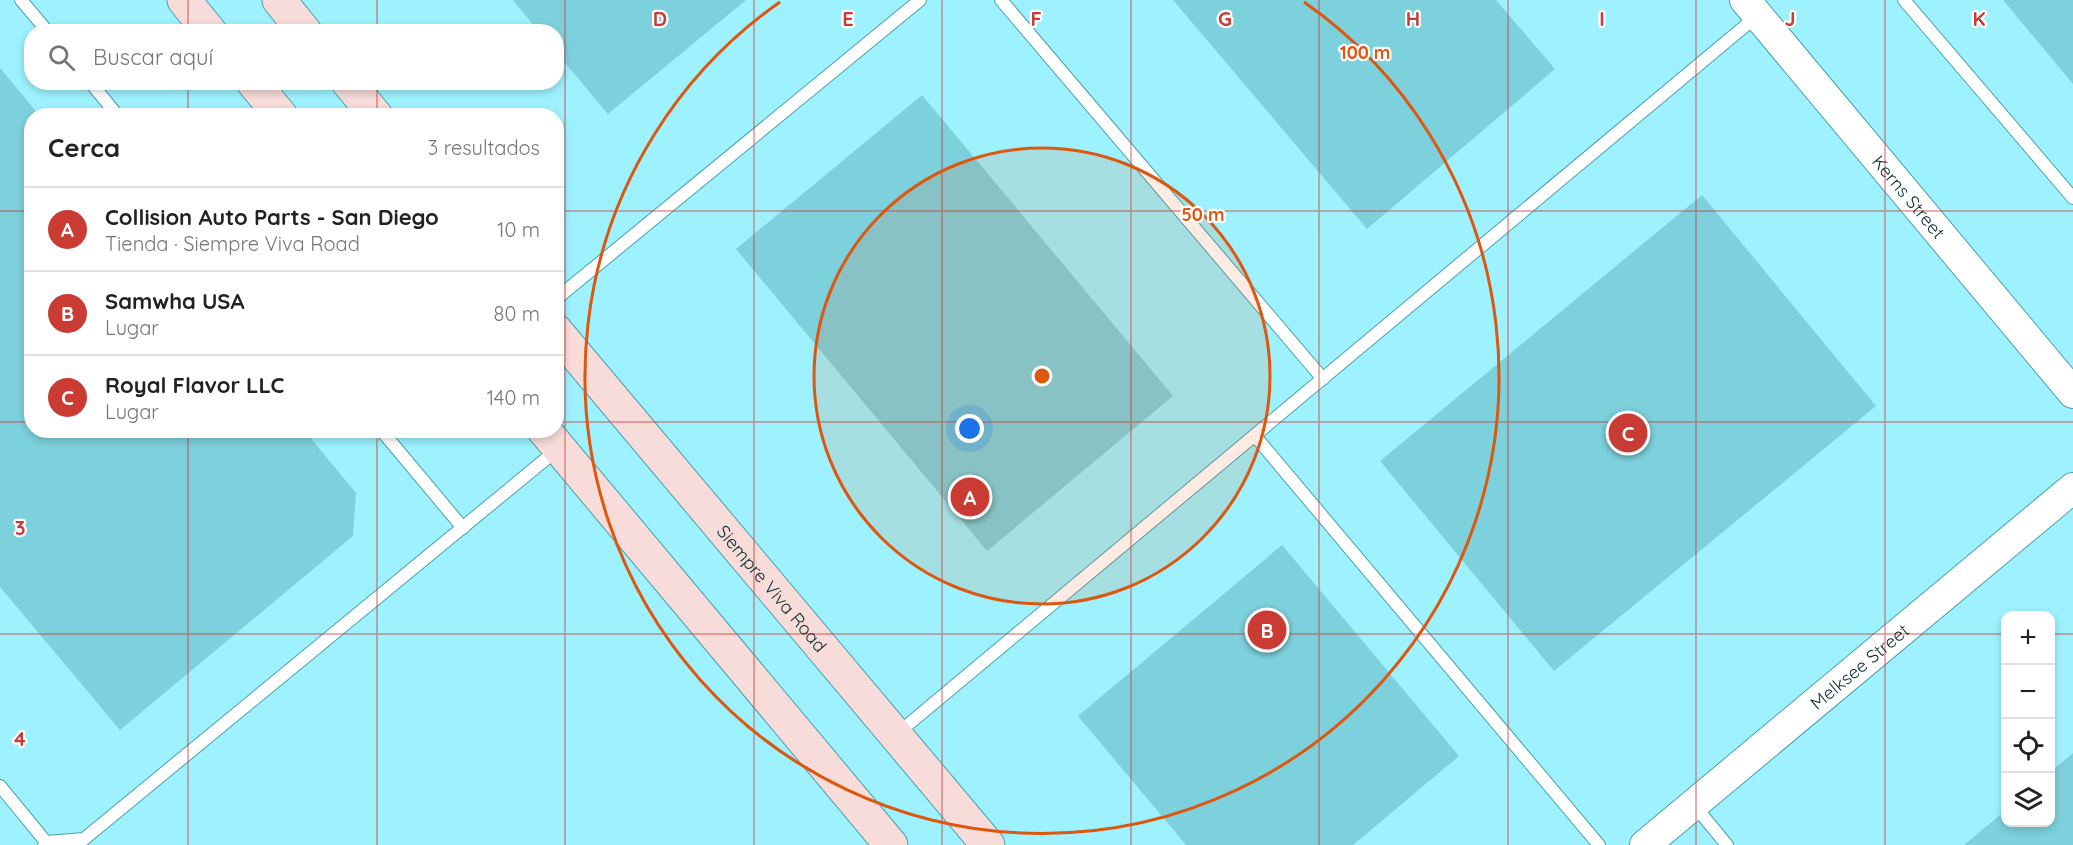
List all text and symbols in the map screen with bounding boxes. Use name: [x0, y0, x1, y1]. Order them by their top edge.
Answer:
text: D: [653, 6, 667, 31]
text: E: [842, 6, 854, 31]
text: F: [1030, 6, 1042, 31]
text: G: [1218, 6, 1232, 31]
text: H: [1406, 6, 1420, 31]
text: I: [1599, 6, 1605, 31]
text: J: [1784, 6, 1796, 31]
text: K: [1972, 6, 1986, 31]
search box: [24, 24, 564, 90]
icon: search: [45, 41, 78, 74]
text: 100 m: [1340, 41, 1390, 64]
text: Buscar aquí: [93, 43, 213, 71]
text: Cerca: [48, 131, 120, 164]
text: 3 resultados: [428, 135, 540, 160]
street label: Kerns Street: [1868, 150, 1951, 243]
text: Collision Auto Parts - San Diego: [105, 203, 439, 231]
text: 50 m: [1181, 203, 1225, 226]
text: A: [61, 217, 74, 242]
text: 10 m: [497, 217, 540, 242]
text: Tienda · Siempre Viva Road: [105, 231, 360, 256]
text: Samwha USA: [105, 287, 244, 315]
text: B: [61, 301, 74, 326]
text: 80 m: [494, 301, 540, 326]
text: Lugar: [105, 315, 159, 340]
centre of rings: [1032, 366, 1052, 386]
text: Royal Flavor LLC: [105, 371, 284, 399]
text: C: [61, 385, 74, 410]
text: 140 m: [487, 385, 540, 410]
text: Lugar: [105, 399, 159, 424]
pin: C: [1608, 410, 1648, 456]
your location: [955, 414, 984, 443]
pin: A: [950, 474, 990, 520]
text: 3: [15, 515, 25, 540]
street label: Siempre Viva Road: [712, 520, 832, 656]
pin: B: [1248, 608, 1286, 652]
map controls: [2001, 611, 2055, 827]
button: +: [2001, 611, 2055, 665]
street label: Melksee Street: [1805, 618, 1913, 714]
button: −: [2001, 665, 2055, 719]
button: locate: [2001, 719, 2055, 773]
text: 4: [14, 726, 26, 751]
button: layers: [2001, 773, 2055, 827]

